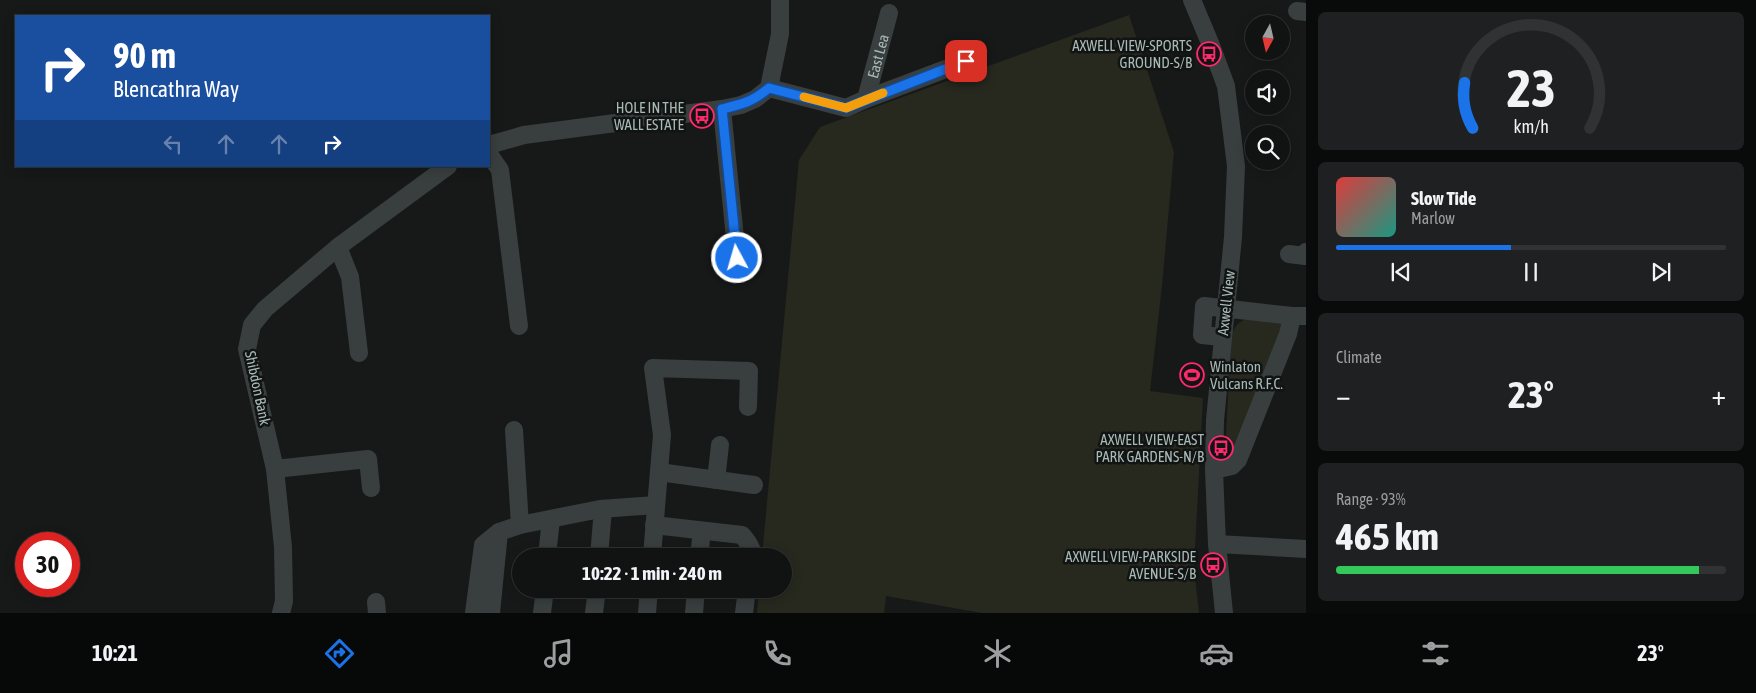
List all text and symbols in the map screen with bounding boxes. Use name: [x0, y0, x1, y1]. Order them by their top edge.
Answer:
north arrow: [1245, 15, 1290, 60]
map controls: [1245, 15, 1290, 170]
street label: East Lea: [864, 32, 891, 80]
icon: right: [30, 35, 95, 100]
text: 90 m: [113, 35, 176, 75]
place label: AXWELL VIEW-SPORTS GROUND-S/B: [1072, 37, 1192, 71]
pin: [945, 40, 987, 82]
bus stop icon: AXWELL VIEW-SPORTS GROUND-S/B: [1196, 41, 1222, 67]
icon: arrive: [952, 47, 980, 75]
text: 23: [1507, 58, 1555, 118]
button: sound: [1245, 70, 1290, 115]
text: Blencathra Way: [113, 76, 239, 102]
place label: HOLE IN THE WALL ESTATE: [614, 99, 685, 133]
bus stop icon: HOLE IN THE WALL ESTATE: [689, 103, 715, 129]
text: km/h: [1513, 116, 1549, 137]
button: search: [1245, 125, 1290, 170]
icon: left: [159, 130, 187, 158]
icon: ahead: [212, 130, 240, 158]
icon: ahead: [265, 130, 293, 158]
icon: right: [318, 130, 346, 158]
text: Slow Tide: [1411, 187, 1476, 209]
text: Marlow: [1411, 209, 1455, 227]
position arrow: [710, 231, 762, 283]
icon: previous: [1387, 258, 1415, 286]
icon: pause: [1517, 258, 1545, 286]
icon: next: [1647, 258, 1675, 286]
street label: Axwell View: [1214, 270, 1238, 336]
text: Climate: [1336, 348, 1382, 366]
street label: Shibdon Bank: [242, 349, 274, 427]
place label: Winlaton Vulcans R.F.C.: [1210, 358, 1283, 392]
sports icon: Winlaton Vulcans R.F.C.: [1179, 362, 1205, 388]
text: 23°: [1508, 373, 1554, 416]
text: −: [1336, 379, 1351, 411]
text: +: [1711, 379, 1726, 411]
place label: AXWELL VIEW-EAST PARK GARDENS-N/B: [1095, 431, 1204, 465]
bus stop icon: AXWELL VIEW-EAST PARK GARDENS-N/B: [1208, 435, 1234, 461]
text: Range · 93%: [1336, 490, 1406, 508]
text: 465 km: [1336, 515, 1439, 558]
speed limit sign: 30: [15, 532, 80, 597]
place label: AXWELL VIEW-PARKSIDE AVENUE-S/B: [1065, 548, 1197, 582]
bus stop icon: AXWELL VIEW-PARKSIDE AVENUE-S/B: [1200, 552, 1226, 578]
text: 10:22 · 1 min · 240 m: [582, 562, 722, 584]
icon: directions: [322, 636, 357, 671]
icon: music: [541, 636, 576, 671]
icon: phone: [760, 636, 795, 671]
icon: climate: [980, 636, 1015, 671]
icon: car: [1199, 636, 1234, 671]
icon: filters: [1418, 636, 1453, 671]
text: 10:21: [92, 640, 138, 666]
text: 23°: [1637, 640, 1664, 666]

